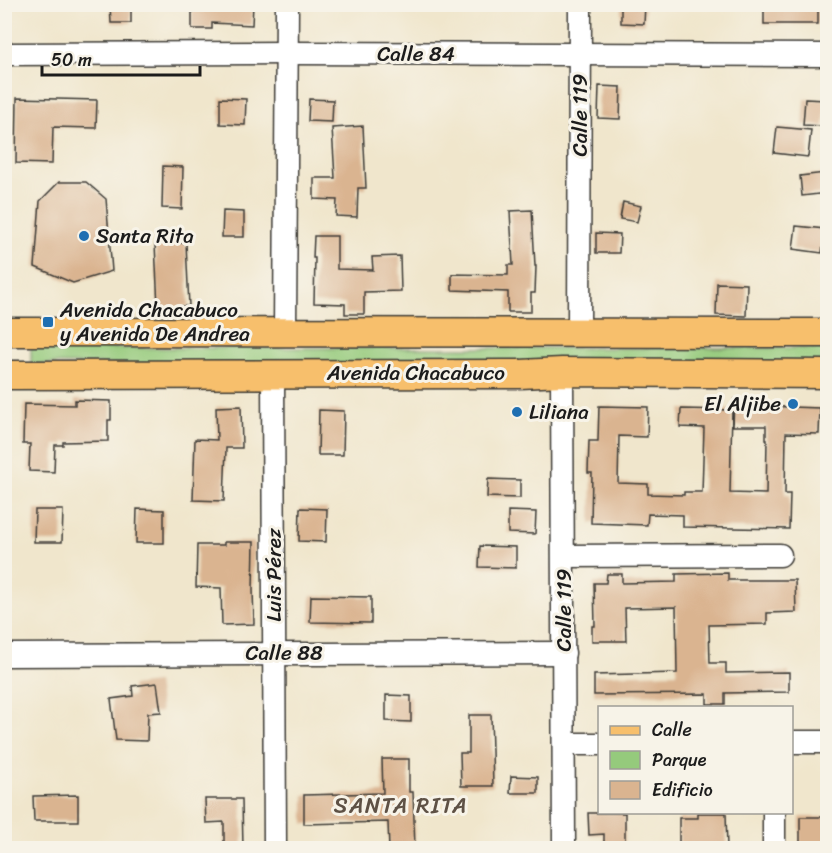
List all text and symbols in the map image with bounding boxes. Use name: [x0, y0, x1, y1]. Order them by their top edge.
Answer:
street label: Calle 84: [377, 35, 455, 73]
scale bar: [42, 39, 200, 77]
text: 50 m: [51, 44, 92, 76]
street label: Calle 119: [561, 74, 599, 156]
place label: Santa Rita: [96, 217, 194, 255]
marker: Santa Rita: [77, 229, 91, 243]
place label: Avenida Chacabuco y Avenida De Andrea: [59, 291, 250, 353]
marker: Avenida Chacabuco y Avenida De Andrea: [41, 315, 55, 329]
street label: Avenida Chacabuco: [326, 354, 505, 392]
place label: El Aljibe: [704, 385, 781, 423]
place label: Liliana: [529, 393, 589, 431]
marker: El Aljibe: [786, 397, 800, 411]
marker: Liliana: [510, 405, 524, 419]
street label: Luis Pérez: [255, 528, 293, 622]
street label: Calle 119: [545, 569, 583, 651]
street label: Calle 88: [245, 634, 323, 672]
legend: [598, 706, 793, 814]
text: Calle: [652, 714, 692, 746]
text: Parque: [652, 744, 707, 776]
text: Edificio: [652, 774, 713, 806]
district label: SANTA RITA: [334, 786, 468, 825]

